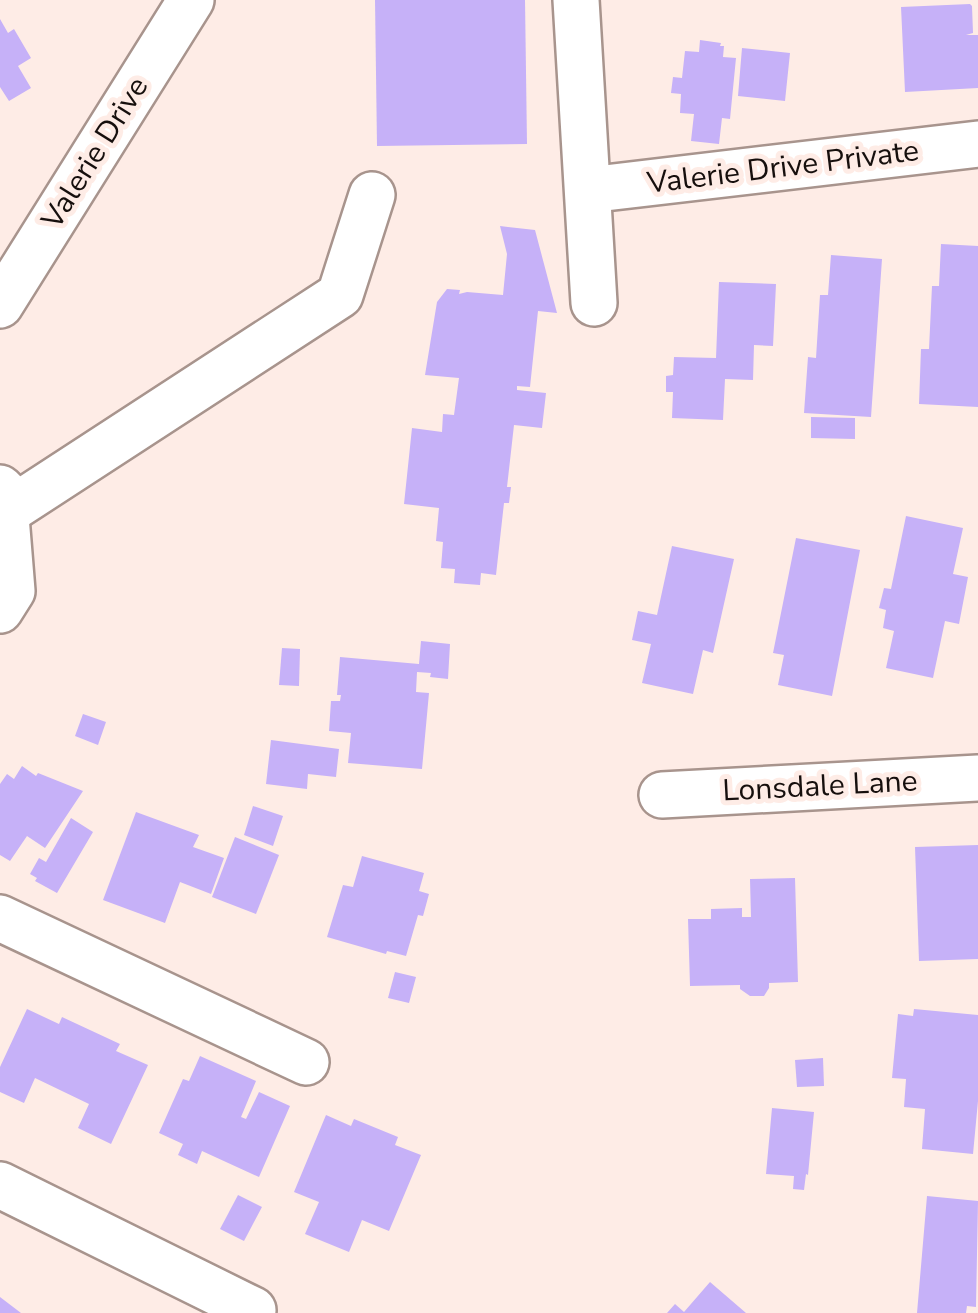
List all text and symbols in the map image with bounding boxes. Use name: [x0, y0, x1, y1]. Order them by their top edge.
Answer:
street label: Valerie Drive: [31, 69, 158, 238]
street label: Valerie Drive Private: [644, 130, 921, 204]
street label: Lonsdale Lane: [721, 760, 919, 812]

